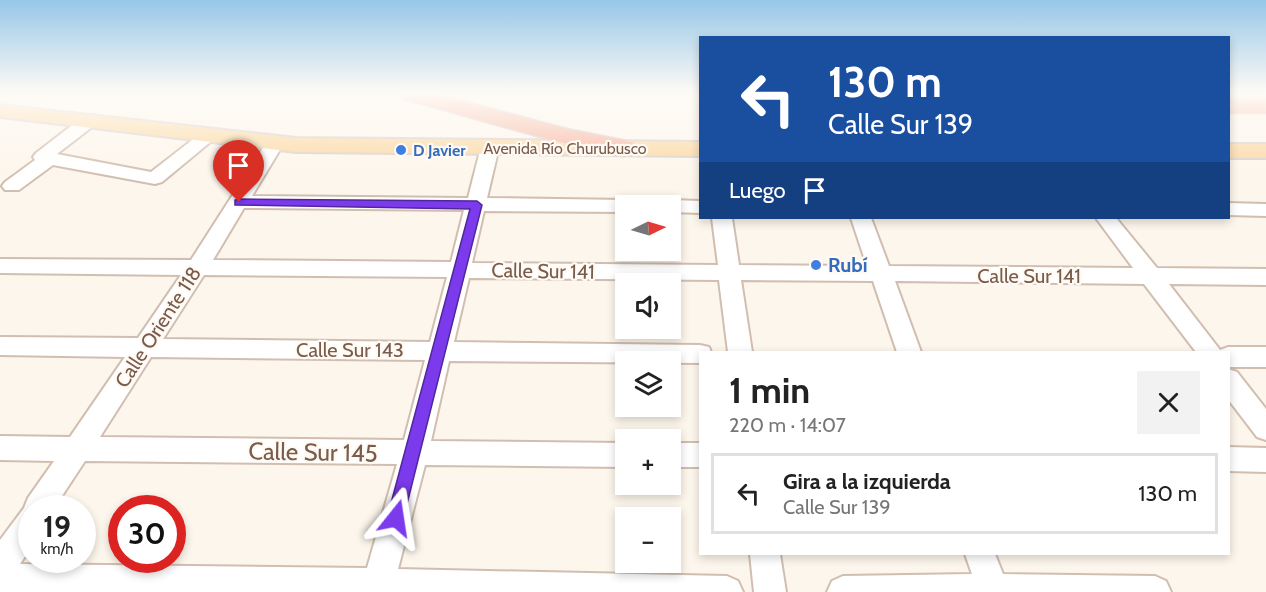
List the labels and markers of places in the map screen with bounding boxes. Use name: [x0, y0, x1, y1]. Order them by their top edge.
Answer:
pin: [213, 140, 264, 202]
place label: D Javier: [413, 141, 466, 160]
marker: D Javier: [394, 143, 408, 157]
place label: Rubí: [828, 253, 868, 277]
marker: Rubí: [809, 258, 823, 272]

